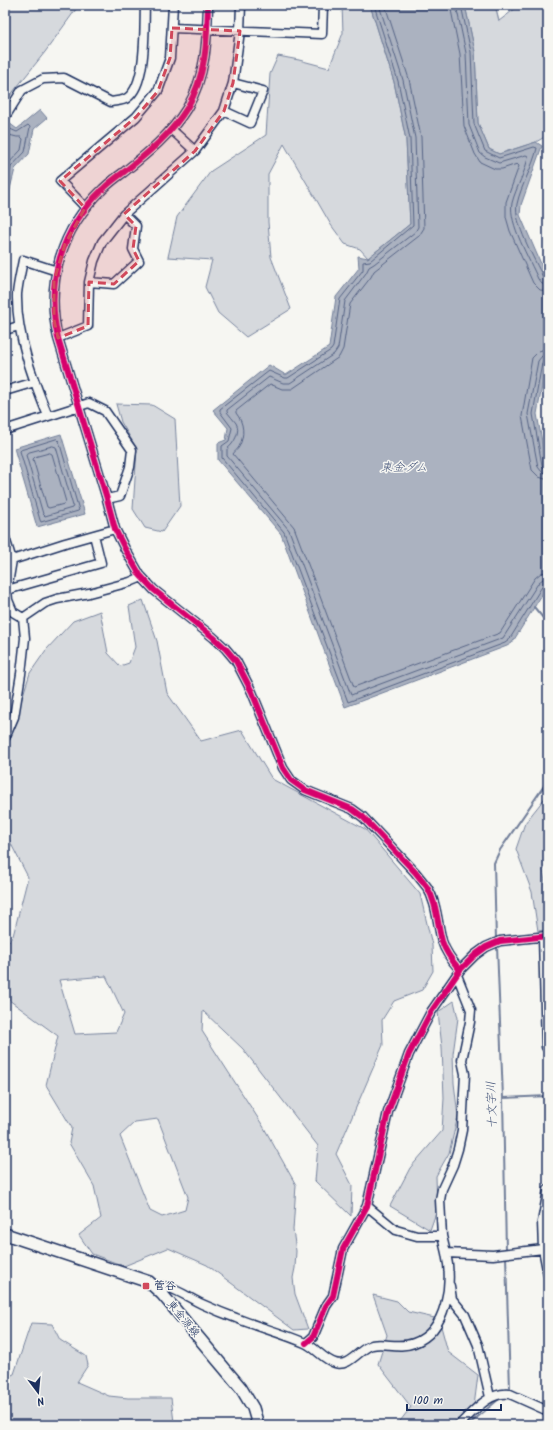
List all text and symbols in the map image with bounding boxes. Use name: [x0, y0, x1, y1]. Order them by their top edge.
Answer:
water label: 東金ダム: [380, 458, 428, 477]
water label: 十文字川: [482, 1081, 502, 1129]
place label: 菅谷: [154, 1277, 176, 1295]
marker: 菅谷: [141, 1281, 151, 1291]
street label: 東金源線: [162, 1296, 204, 1342]
north arrow: [18, 1372, 58, 1412]
scale bar: [407, 1386, 501, 1412]
text: N: [35, 1391, 46, 1410]
text: 100 m: [413, 1391, 444, 1410]

